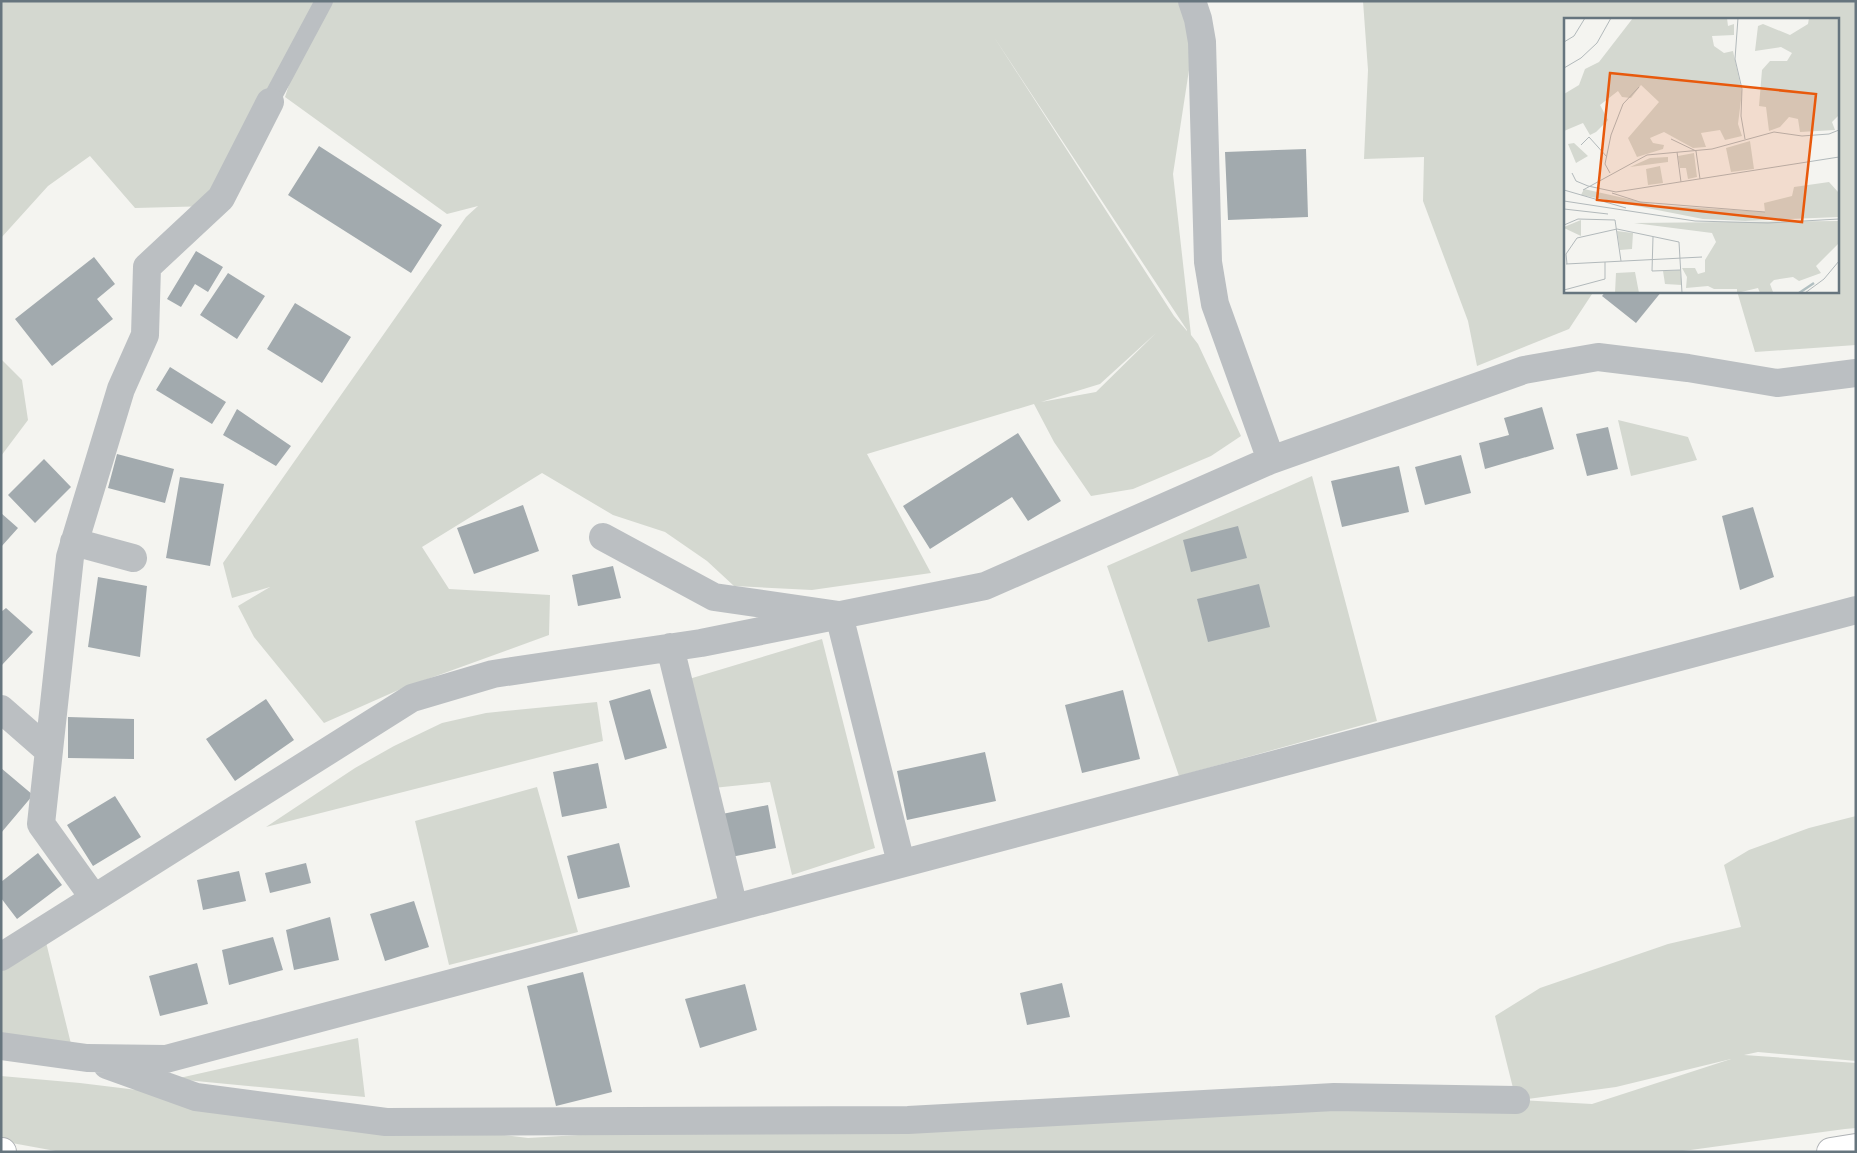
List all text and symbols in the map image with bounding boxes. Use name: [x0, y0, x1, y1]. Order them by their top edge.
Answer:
inset map: [1564, 18, 1840, 292]

